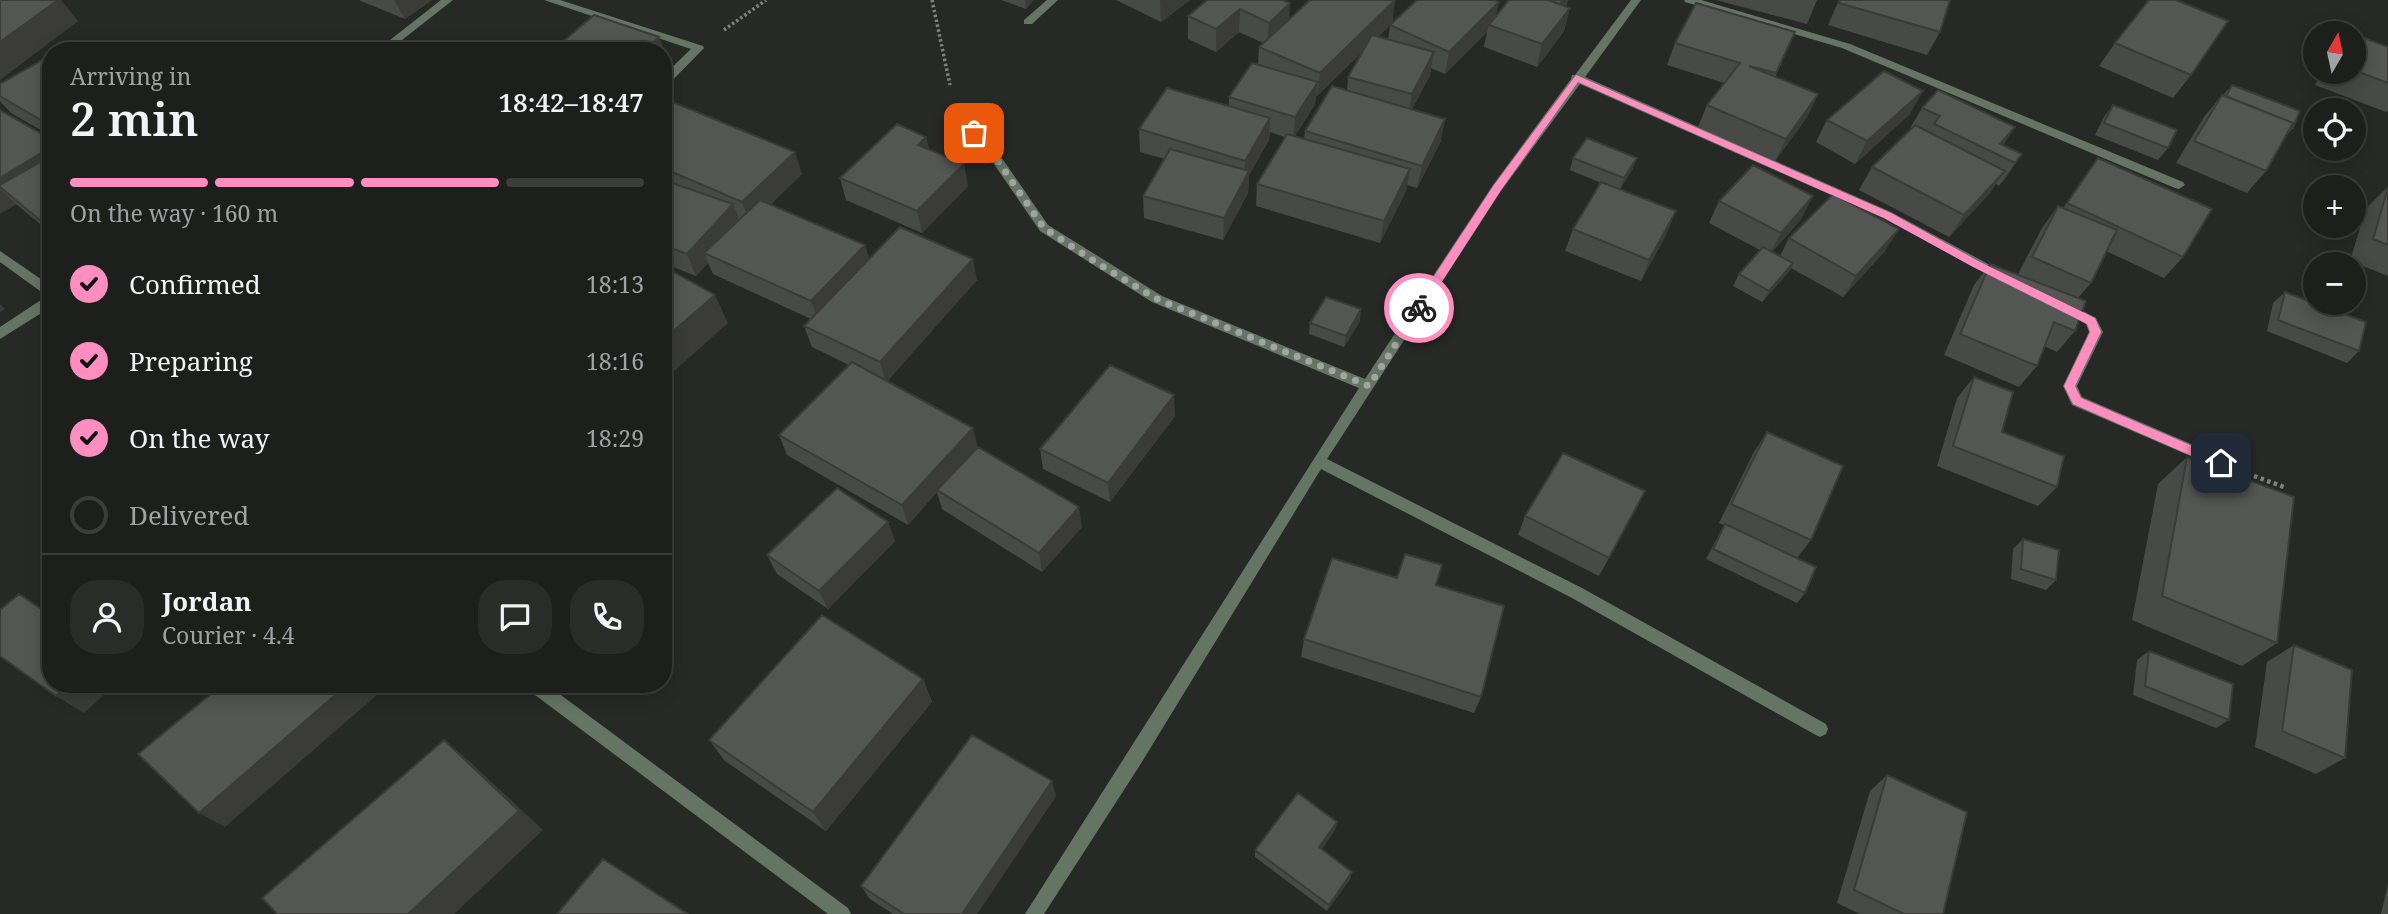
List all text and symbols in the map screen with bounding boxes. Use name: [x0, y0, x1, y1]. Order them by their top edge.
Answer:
north arrow: [2303, 21, 2366, 84]
map controls: [2303, 21, 2366, 315]
text: Arriving in: [70, 60, 191, 92]
text: 18:42–18:47: [498, 84, 644, 120]
text: 2 min: [70, 87, 198, 149]
button: locate: [2303, 98, 2366, 161]
pin: [944, 103, 1004, 163]
icon: bag: [955, 114, 993, 152]
button: +: [2303, 175, 2366, 238]
text: On the way · 160 m: [70, 197, 278, 229]
button: −: [2303, 252, 2366, 315]
icon: check: [70, 265, 108, 303]
text: Confirmed: [129, 266, 261, 302]
text: 18:13: [586, 268, 644, 300]
courier: [1384, 273, 1454, 343]
icon: bike: [1400, 289, 1438, 327]
icon: check: [70, 342, 108, 380]
text: Preparing: [129, 343, 253, 379]
text: 18:16: [586, 345, 644, 377]
icon: check: [70, 419, 108, 457]
text: On the way: [129, 420, 269, 456]
text: 18:29: [586, 422, 644, 454]
pin: [2191, 433, 2251, 493]
icon: home: [2202, 444, 2240, 482]
text: Delivered: [129, 497, 249, 533]
button: person: [70, 580, 144, 654]
button: chat: [478, 580, 552, 654]
button: phone: [570, 580, 644, 654]
text: Jordan: [162, 583, 252, 619]
text: Courier · 4.4: [162, 619, 295, 651]

